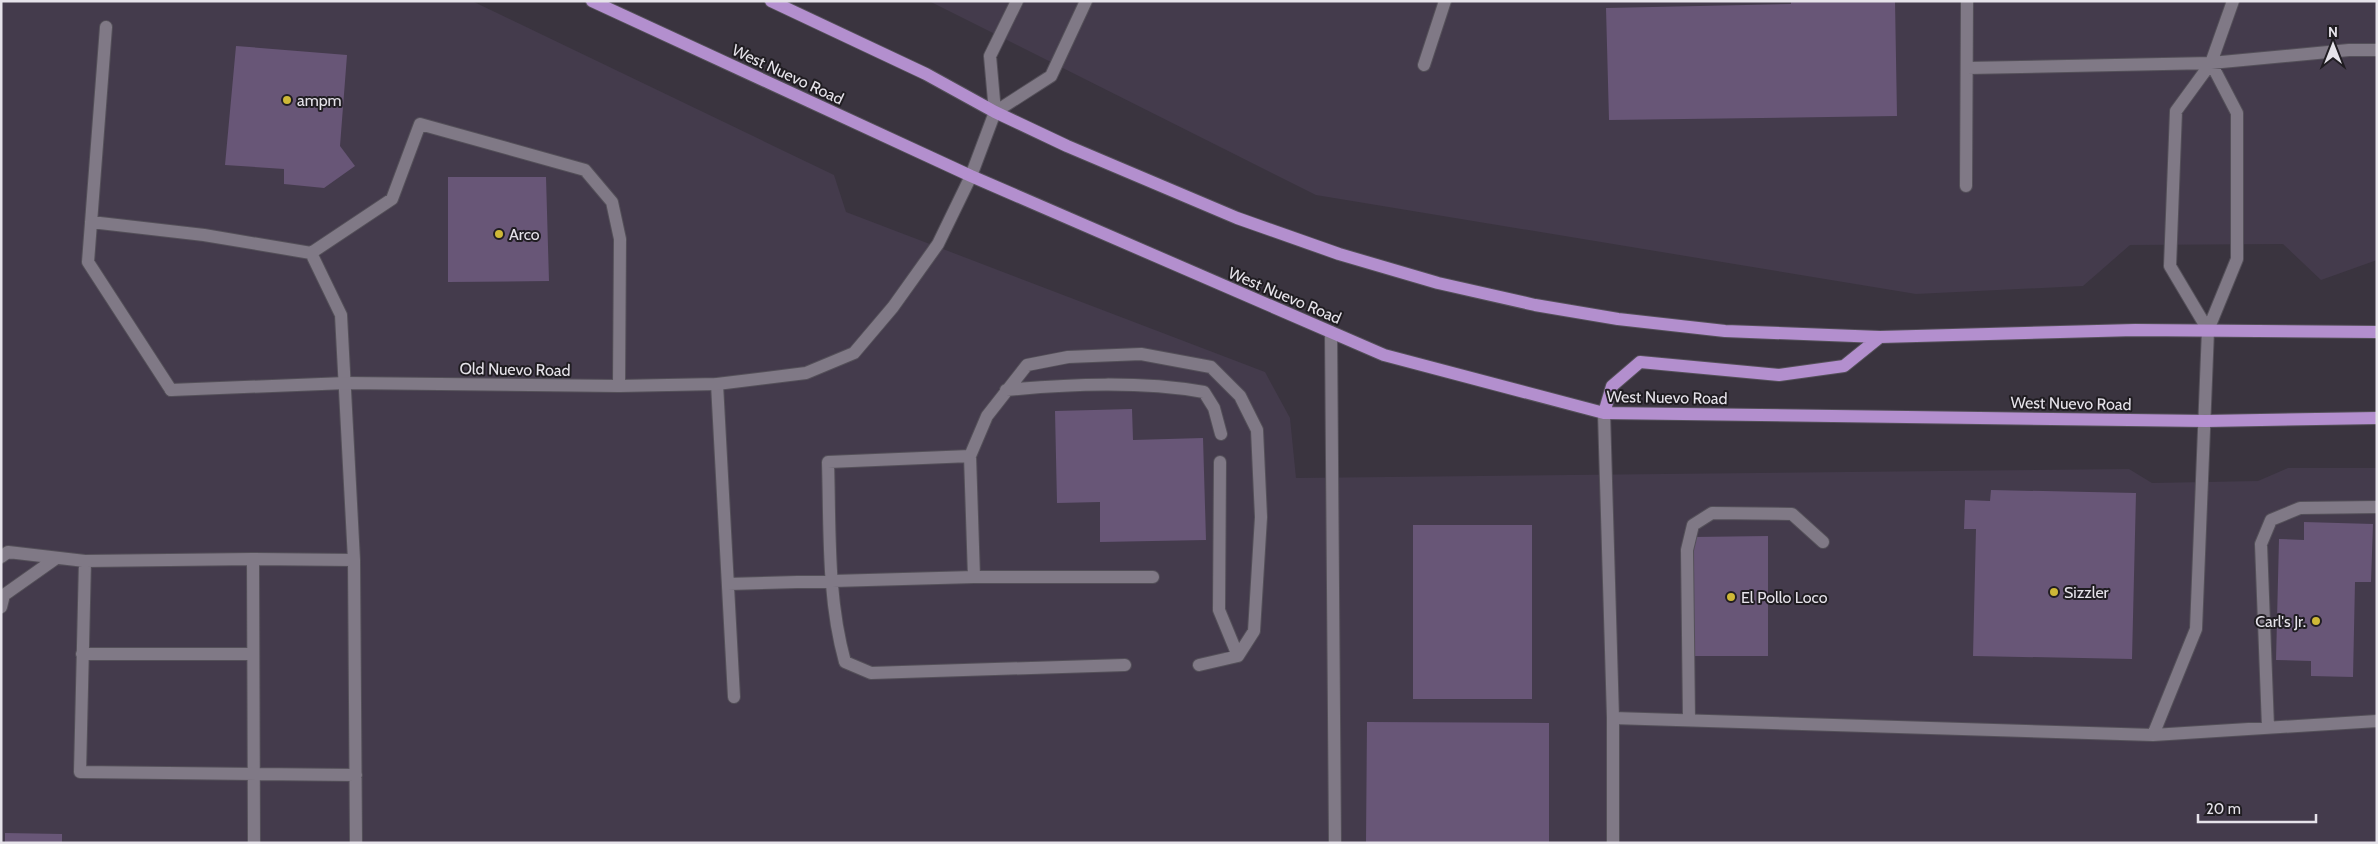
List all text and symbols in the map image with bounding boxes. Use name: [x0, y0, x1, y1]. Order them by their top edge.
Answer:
north arrow: [2308, 20, 2358, 70]
text: N: [2328, 23, 2338, 41]
street label: West Nuevo Road: [729, 40, 847, 109]
place label: ampm: [297, 91, 342, 110]
marker: ampm: [281, 94, 293, 106]
place label: Arco: [509, 225, 540, 244]
marker: Arco: [493, 228, 505, 240]
street label: West Nuevo Road: [1226, 263, 1344, 328]
street label: Old Nuevo Road: [459, 359, 571, 380]
street label: West Nuevo Road: [1606, 387, 1728, 408]
street label: West Nuevo Road: [2010, 393, 2132, 414]
place label: Sizzler: [2064, 583, 2110, 602]
marker: Sizzler: [2048, 586, 2060, 598]
place label: El Pollo Loco: [1741, 588, 1828, 607]
marker: El Pollo Loco: [1725, 591, 1737, 603]
place label: Carl's Jr.: [2255, 612, 2306, 631]
marker: Carl's Jr.: [2310, 615, 2322, 627]
scale bar: [2198, 792, 2316, 824]
text: 20 m: [2206, 800, 2241, 818]

